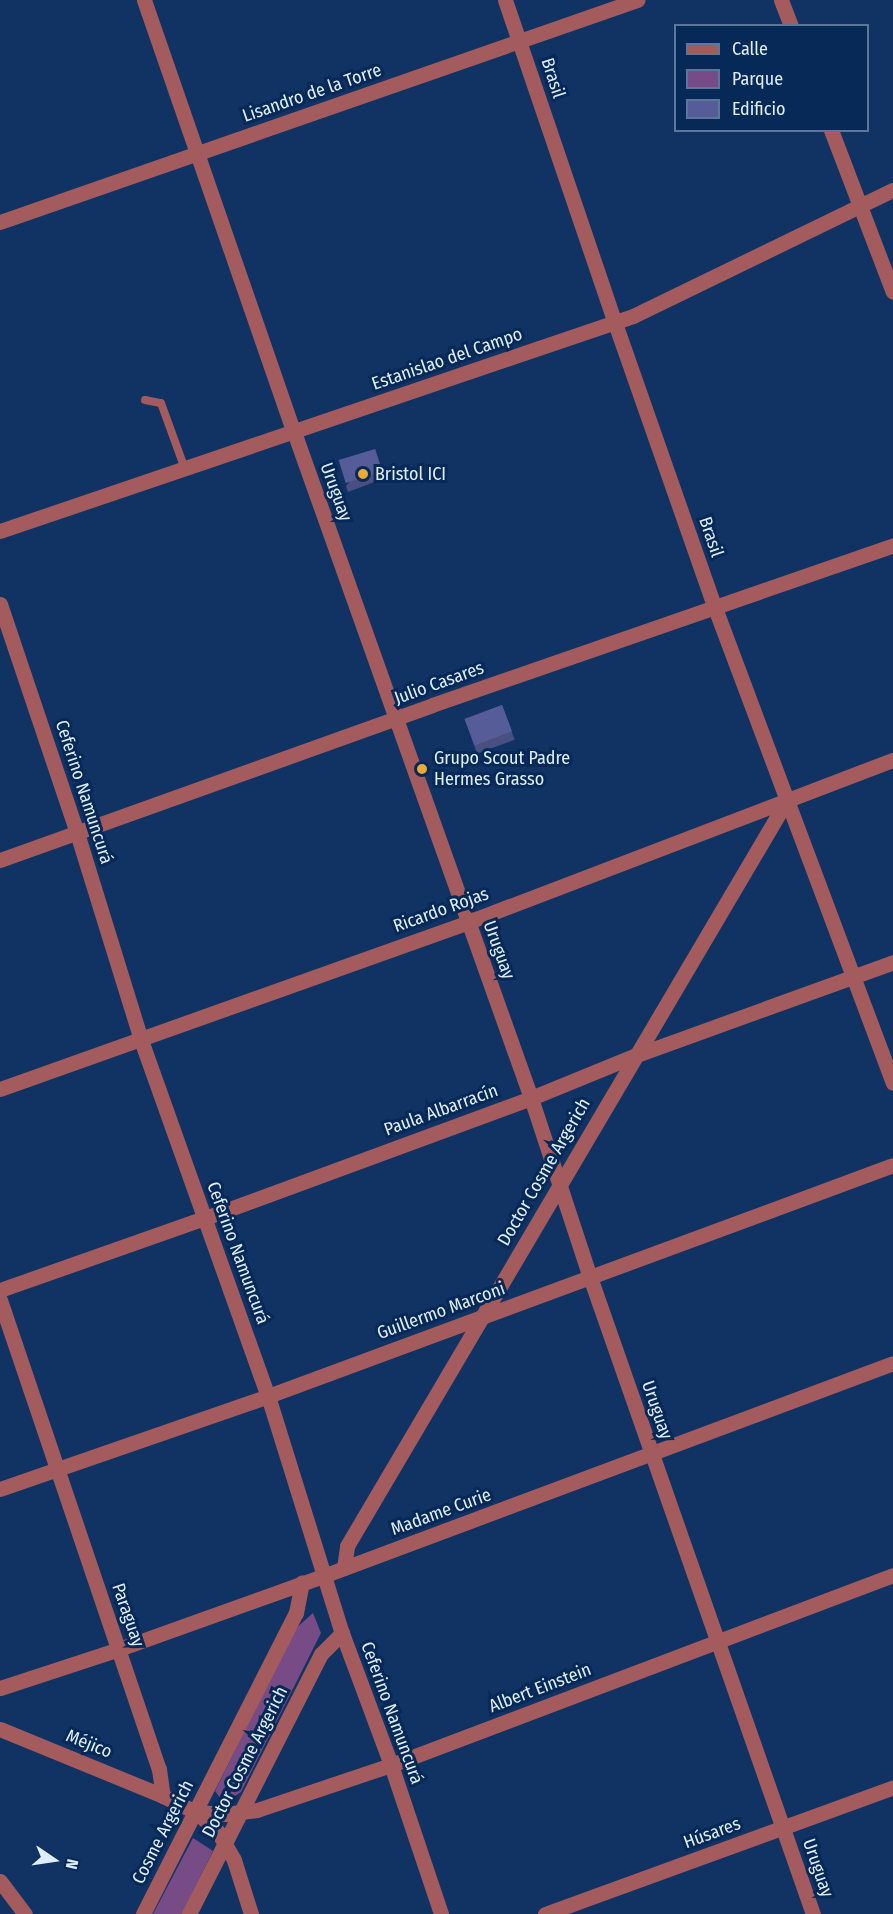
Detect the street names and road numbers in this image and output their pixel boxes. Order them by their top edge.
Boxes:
street label: Brasil [536,55,570,101]
street label: Lisandro de la Torre [240,59,384,127]
street label: Estanislao del Campo [369,323,525,395]
street label: Uruguay [315,460,357,524]
street label: Brasil [694,514,728,560]
street label: Julio Casares [391,657,487,709]
street label: Ceferino Namuncurá [51,717,117,867]
street label: Ricardo Rojas [390,883,492,937]
street label: Uruguay [478,918,520,982]
street label: Paula Albarracín [381,1079,501,1141]
street label: Doctor Cosme Argerich [493,1094,595,1250]
street label: Ceferino Namuncurá [202,1179,274,1327]
street label: Guillermo Marconi [374,1278,508,1344]
street label: Uruguay [637,1378,677,1442]
street label: Madame Curie [388,1484,494,1540]
street label: Paraguay [107,1580,149,1650]
street label: Ceferino Namuncurá [356,1639,428,1787]
street label: Albert Einstein [486,1659,594,1717]
street label: Doctor Cosme Argerich [198,1683,292,1841]
street label: Méjico [63,1725,115,1763]
street label: Cosme Argerich [128,1777,198,1887]
street label: Húsares [681,1813,743,1853]
street label: Uruguay [798,1836,838,1900]

